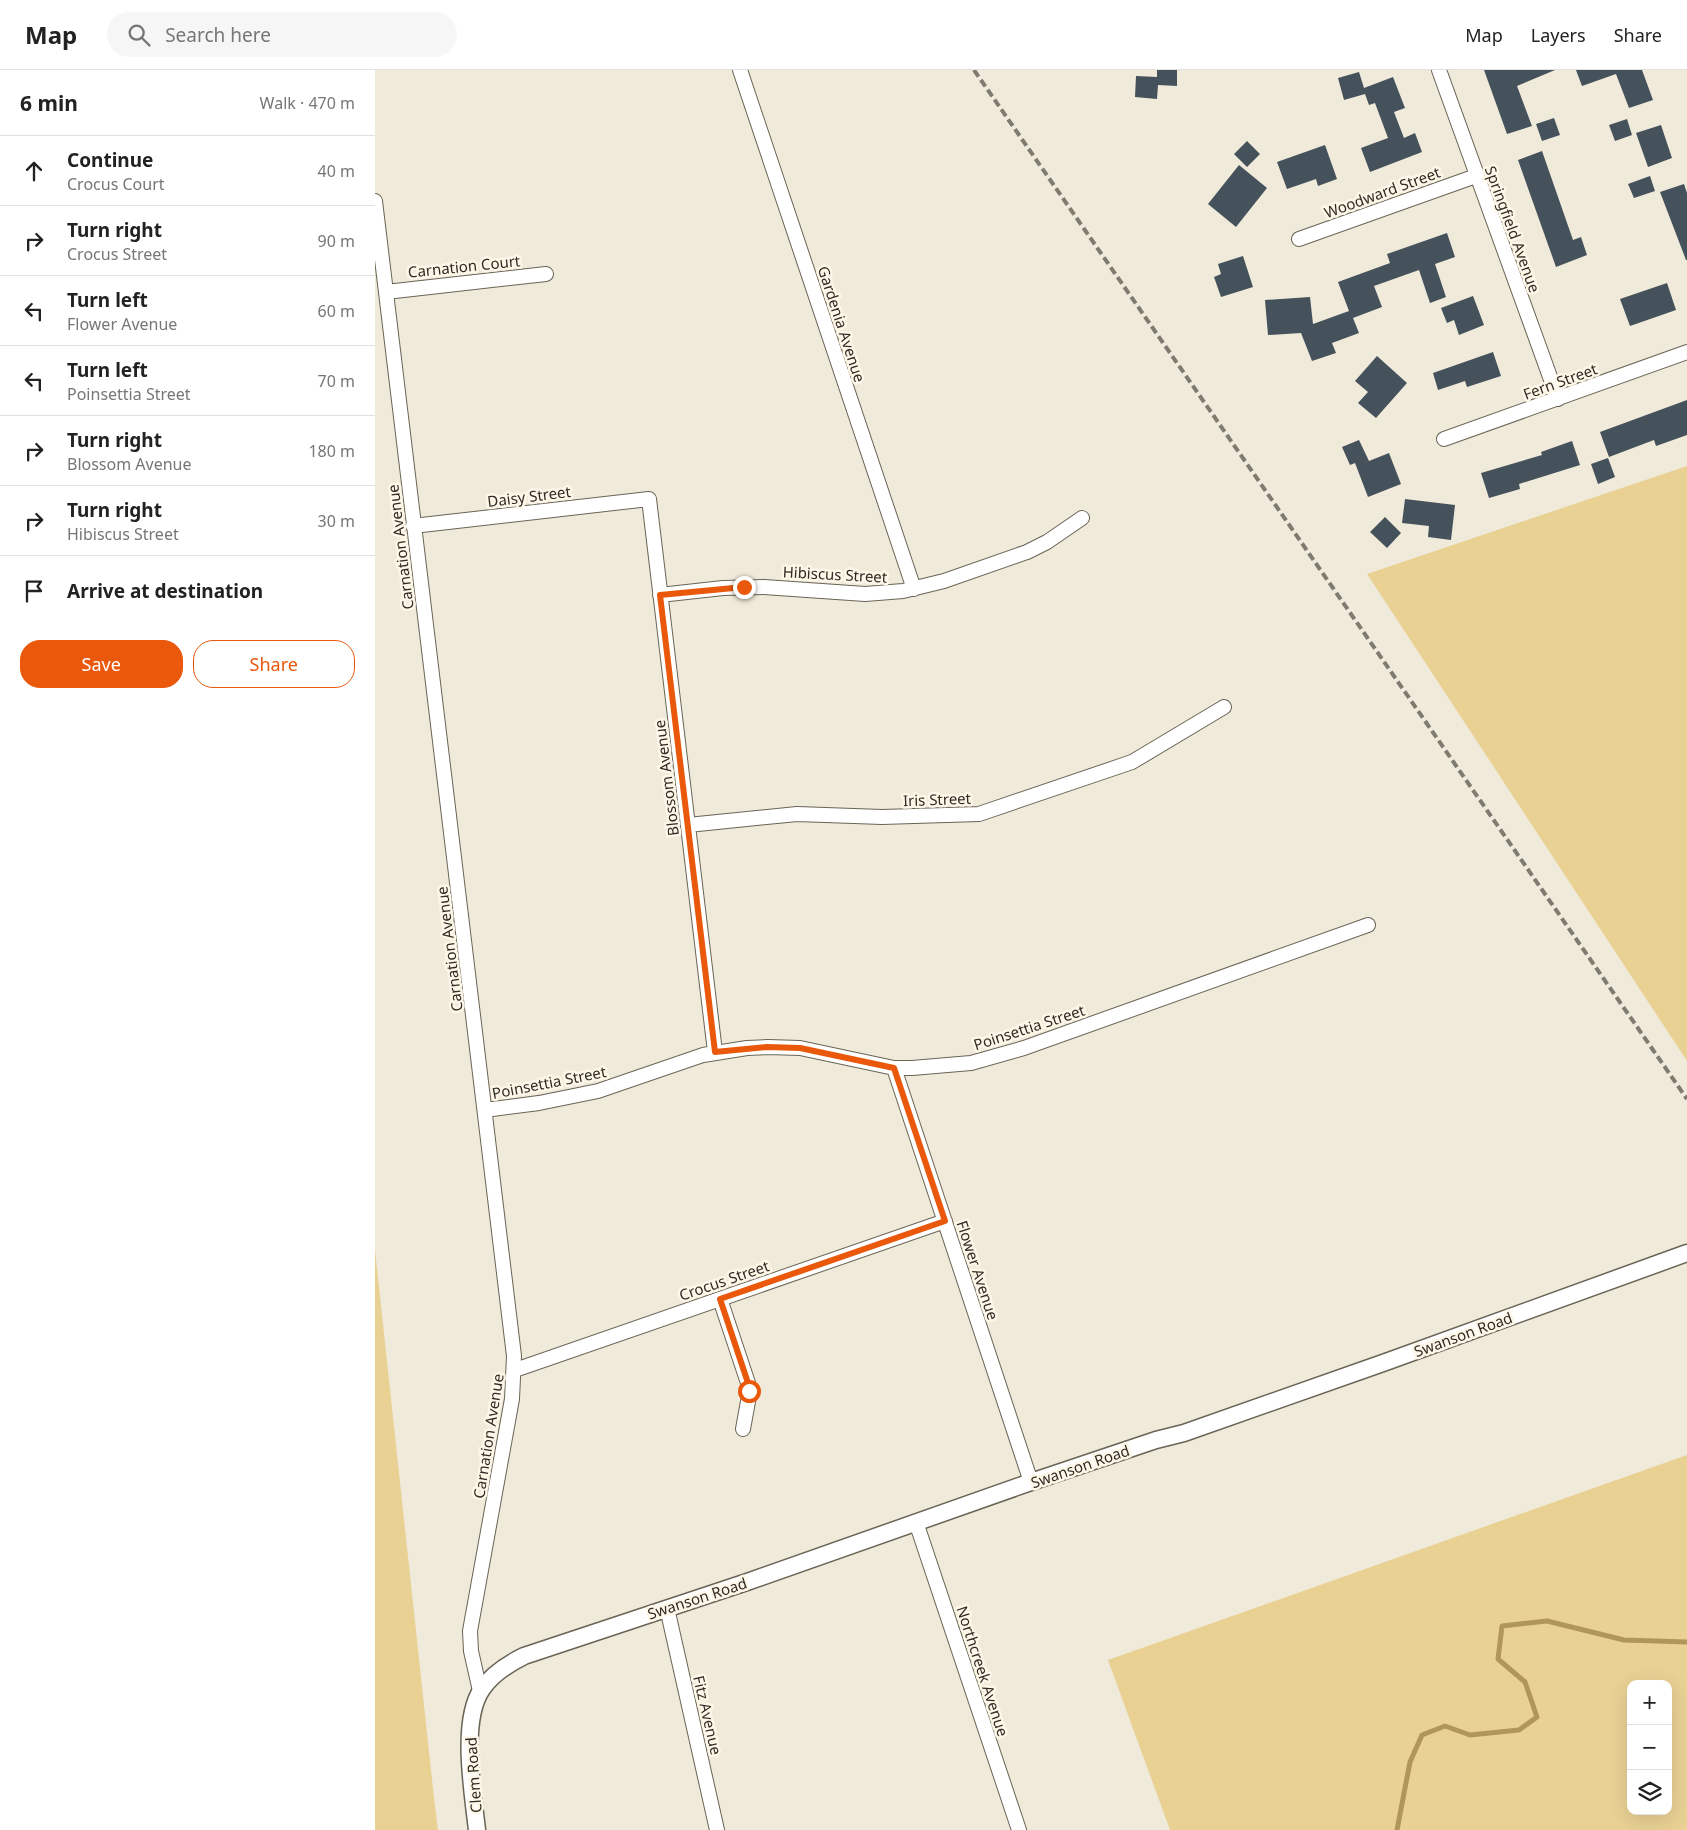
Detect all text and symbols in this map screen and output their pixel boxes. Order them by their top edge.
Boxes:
search box [107,12,457,57]
text: Map [25,18,77,51]
icon: search [125,21,153,49]
text: Search here [165,22,271,48]
text: Map [1465,23,1503,47]
text: Layers [1531,23,1586,47]
text: Share [1614,23,1662,47]
text: 6 min [20,89,78,117]
text: Walk · 470 m [260,92,355,114]
text: Continue [67,147,153,173]
icon: ahead [20,157,48,185]
text: 40 m [318,160,355,182]
street label: Woodward Street [1321,162,1443,222]
street label: Springfield Avenue [1481,163,1545,295]
text: Crocus Court [67,173,165,195]
text: Turn right [67,217,162,243]
icon: right [20,227,48,255]
text: 90 m [318,230,355,252]
text: Crocus Street [67,243,167,265]
street label: Carnation Court [407,250,522,282]
street label: Gardenia Avenue [814,263,870,385]
text: Turn left [67,287,148,313]
icon: left [20,297,48,325]
text: 60 m [318,300,355,322]
text: Flower Avenue [67,313,177,335]
text: Turn left [67,357,148,383]
street label: Fern Street [1520,358,1600,404]
icon: left [20,367,48,395]
text: 70 m [318,370,355,392]
text: Poinsettia Street [67,383,191,405]
text: Turn right [67,427,162,453]
icon: right [20,437,48,465]
text: 180 m [308,440,355,462]
text: Blossom Avenue [67,453,192,475]
street label: Daisy Street [486,481,572,511]
street label: Carnation Avenue [382,483,418,611]
text: Turn right [67,497,162,523]
icon: right [20,507,48,535]
text: 30 m [318,510,355,532]
text: Hibiscus Street [67,523,179,545]
street label: Hibiscus Street [782,561,888,587]
route end [733,576,756,599]
icon: arrive [20,577,48,605]
text: Arrive at destination [67,578,263,604]
button: Save [20,640,183,688]
button: Share [193,640,355,688]
street label: Blossom Avenue [649,719,683,837]
street label: Iris Street [903,788,972,810]
street label: Carnation Avenue [431,885,467,1013]
street label: Poinsettia Street [971,999,1088,1054]
street label: Poinsettia Street [490,1061,608,1103]
street label: Flower Avenue [953,1218,1003,1322]
street label: Crocus Street [676,1255,772,1305]
street label: Swanson Road [1411,1307,1515,1361]
street label: Carnation Avenue [468,1372,508,1500]
route start [738,1380,761,1403]
street label: Swanson Road [1028,1440,1132,1492]
street label: Swanson Road [645,1573,749,1623]
street label: Northcreek Avenue [952,1603,1014,1739]
street label: Fitz Avenue [689,1673,727,1757]
map controls [1627,1680,1672,1815]
button: + [1627,1680,1672,1725]
button: − [1627,1725,1672,1770]
street label: Clem Road [460,1737,486,1813]
button: layers [1627,1770,1672,1815]

